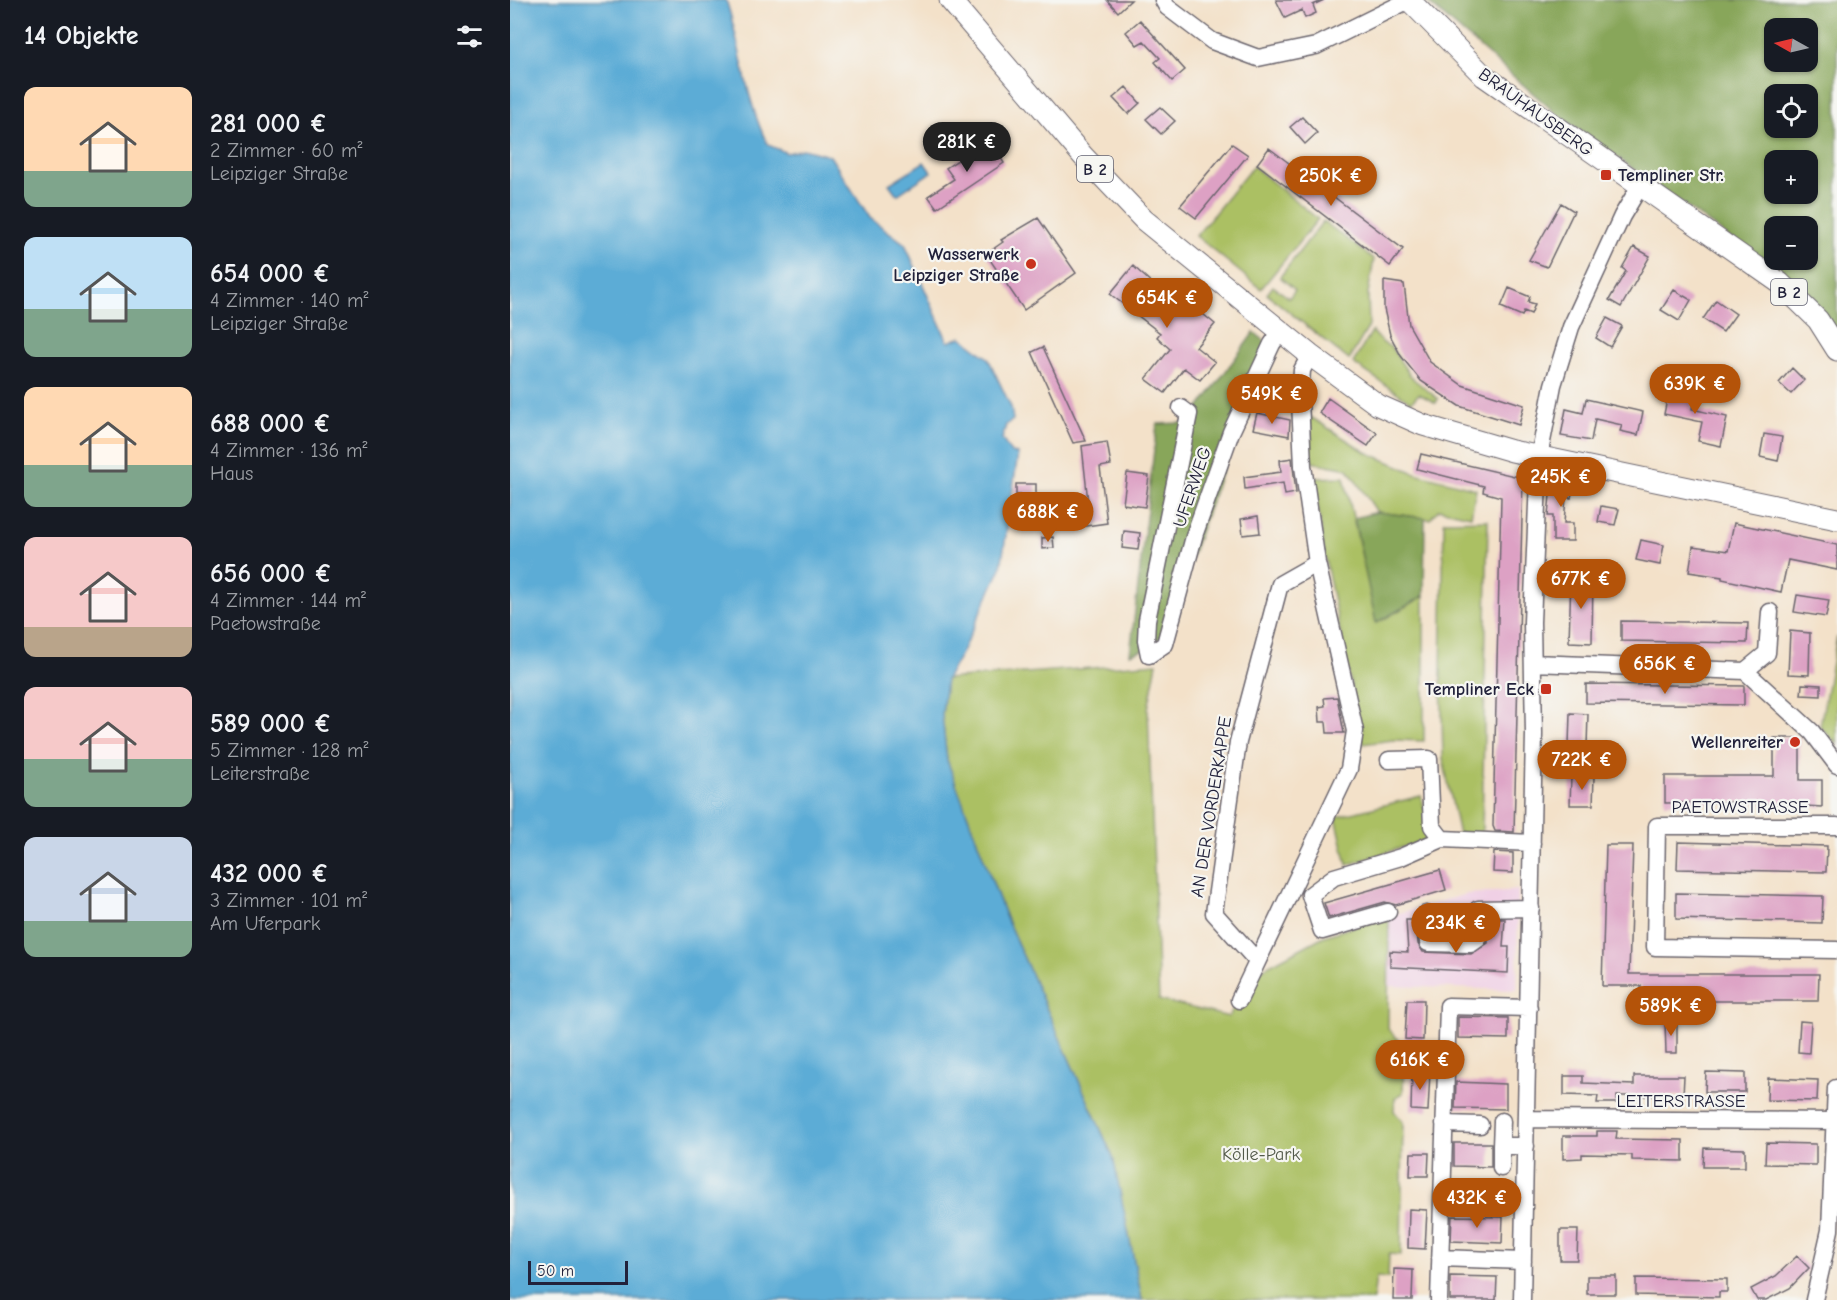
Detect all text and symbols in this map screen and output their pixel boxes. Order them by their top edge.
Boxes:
north arrow [1764,18,1818,72]
map controls [1764,18,1818,270]
icon: filters [453,20,486,53]
text: 14 Objekte [24,21,139,51]
street label: BRAUHAUSBERG [1474,64,1597,161]
button: locate [1764,84,1818,138]
text: 281 000 € [210,109,328,139]
icon: home [72,111,144,183]
pin: 281K € [918,122,1016,173]
text: 281K € [937,130,997,153]
text: 2 Zimmer · 60 m² [210,139,362,162]
button: + [1764,150,1818,204]
road number: B 2 [1077,156,1113,182]
pin: 250K € [1282,156,1380,207]
text: Leipziger Straße [210,162,348,185]
text: 250K € [1299,164,1363,187]
place label: Templiner Str. [1618,165,1724,186]
marker: Templiner Str. [1599,168,1613,182]
button: − [1764,216,1818,270]
place label: Wasserwerk Leipziger Straße [893,244,1019,286]
marker: Wasserwerk Leipziger Straße [1024,257,1038,271]
text: 654 000 € [210,259,331,289]
icon: home [72,261,144,333]
pin: 654K € [1118,278,1216,329]
road number: B 2 [1771,279,1807,305]
text: 654K € [1136,286,1198,309]
text: 4 Zimmer · 140 m² [210,289,368,312]
text: Leipziger Straße [210,312,348,335]
pin: 639K € [1646,364,1744,415]
text: 639K € [1664,372,1726,395]
pin: 549K € [1223,374,1321,425]
text: 549K € [1241,382,1303,405]
text: 688 000 € [210,409,331,439]
icon: home [72,411,144,483]
text: 4 Zimmer · 136 m² [210,439,368,462]
street label: UFERWEG [1169,444,1216,530]
pin: 245K € [1512,457,1610,508]
text: Haus [210,462,253,485]
text: 245K € [1530,465,1592,488]
pin: 688K € [999,492,1097,543]
text: 688K € [1016,500,1080,523]
text: 656 000 € [210,559,332,589]
pin: 677K € [1532,559,1630,610]
icon: home [72,561,144,633]
text: 677K € [1551,567,1611,590]
text: 4 Zimmer · 144 m² [210,589,366,612]
text: Paetowstraße [210,612,321,635]
pin: 656K € [1616,644,1714,695]
text: 656K € [1633,652,1697,675]
place label: Templiner Eck [1425,679,1534,700]
marker: Templiner Eck [1539,682,1553,696]
text: 589 000 € [210,709,332,739]
icon: home [72,711,144,783]
street label: AN DER VORDERKAPPE [1187,715,1236,899]
place label: Wellenreiter [1691,732,1784,753]
marker: Wellenreiter [1788,735,1802,749]
text: 5 Zimmer · 128 m² [210,739,369,762]
pin: 722K € [1533,740,1631,791]
text: 722K € [1551,748,1613,771]
text: Leiterstraße [210,762,310,785]
street label: PAETOWSTRASSE [1671,797,1809,818]
text: 432 000 € [210,859,329,889]
icon: home [72,861,144,933]
text: 3 Zimmer · 101 m² [210,889,367,912]
pin: 234K € [1407,903,1505,954]
text: 234K € [1425,911,1487,934]
text: Am Uferpark [210,912,320,935]
pin: 589K € [1622,986,1720,1037]
text: 589K € [1639,994,1703,1017]
pin: 616K € [1371,1040,1469,1091]
text: 616K € [1390,1048,1450,1071]
street label: LEITERSTRASSE [1616,1091,1746,1112]
park label: Kölle-Park [1222,1144,1300,1165]
pin: 432K € [1428,1178,1526,1229]
text: 432K € [1446,1186,1508,1209]
scale bar [528,1258,628,1286]
text: 50 m [537,1262,574,1280]

